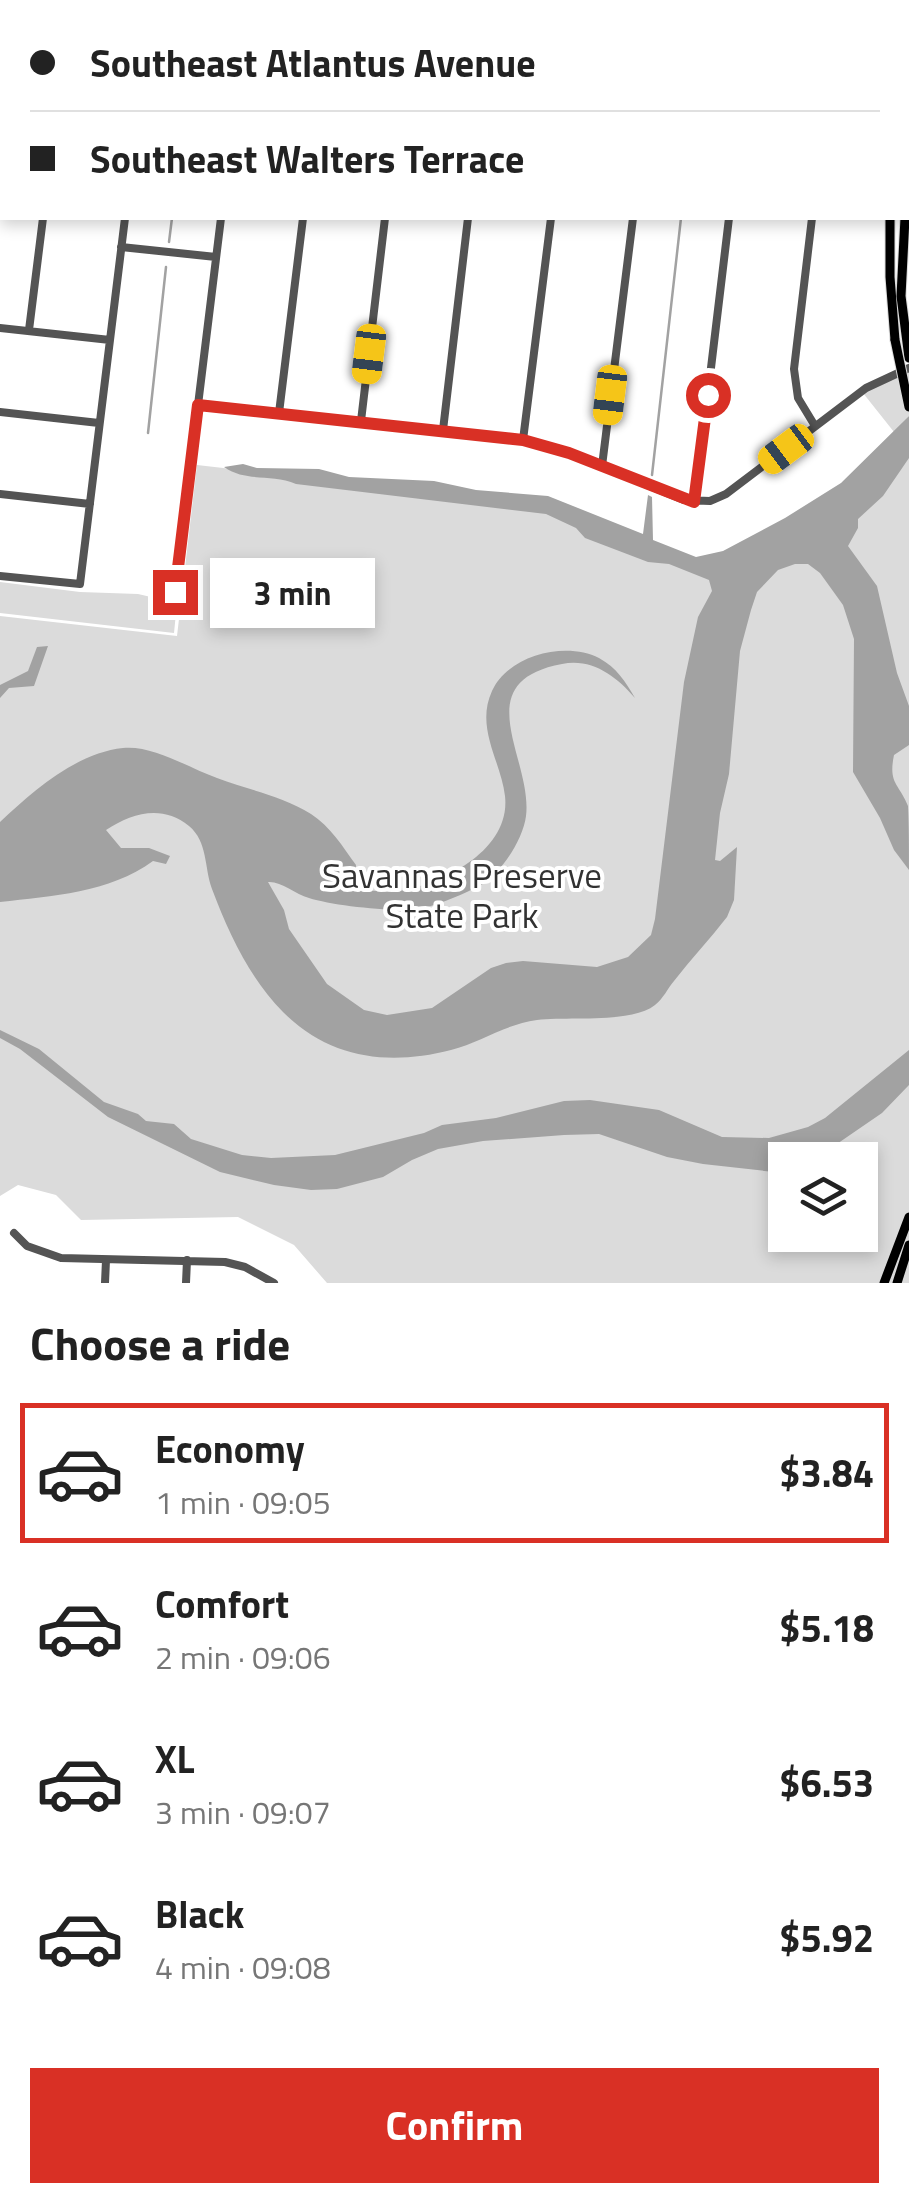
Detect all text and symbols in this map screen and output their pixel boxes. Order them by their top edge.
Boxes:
text: Southeast Atlantus Avenue [90,34,536,92]
text: Southeast Walters Terrace [90,130,524,188]
car [350,322,388,386]
car [591,363,629,427]
route start [686,373,731,418]
car [753,419,819,479]
callout: 3 min [210,557,375,627]
text: 3 min [254,569,331,617]
route end [153,570,198,615]
park label: Savannas Preserve State Park [322,848,602,942]
map controls [768,1142,878,1252]
button: layers [768,1142,878,1252]
text: Choose a ride [30,1309,290,1377]
text: Economy [155,1420,305,1478]
icon: car [35,1428,125,1518]
text: $3.84 [779,1444,874,1502]
text: 1 min · 09:05 [155,1478,331,1526]
text: Comfort [155,1575,289,1633]
icon: car [35,1583,125,1673]
text: $5.18 [779,1599,874,1657]
text: 2 min · 09:06 [155,1633,331,1681]
text: XL [155,1730,195,1788]
icon: car [35,1738,125,1828]
text: $6.53 [779,1754,874,1812]
text: 3 min · 09:07 [155,1788,331,1836]
text: Black [155,1885,244,1943]
icon: car [35,1893,125,1983]
text: $5.92 [779,1909,874,1967]
text: 4 min · 09:08 [155,1943,331,1991]
button: Confirm [30,2068,879,2183]

